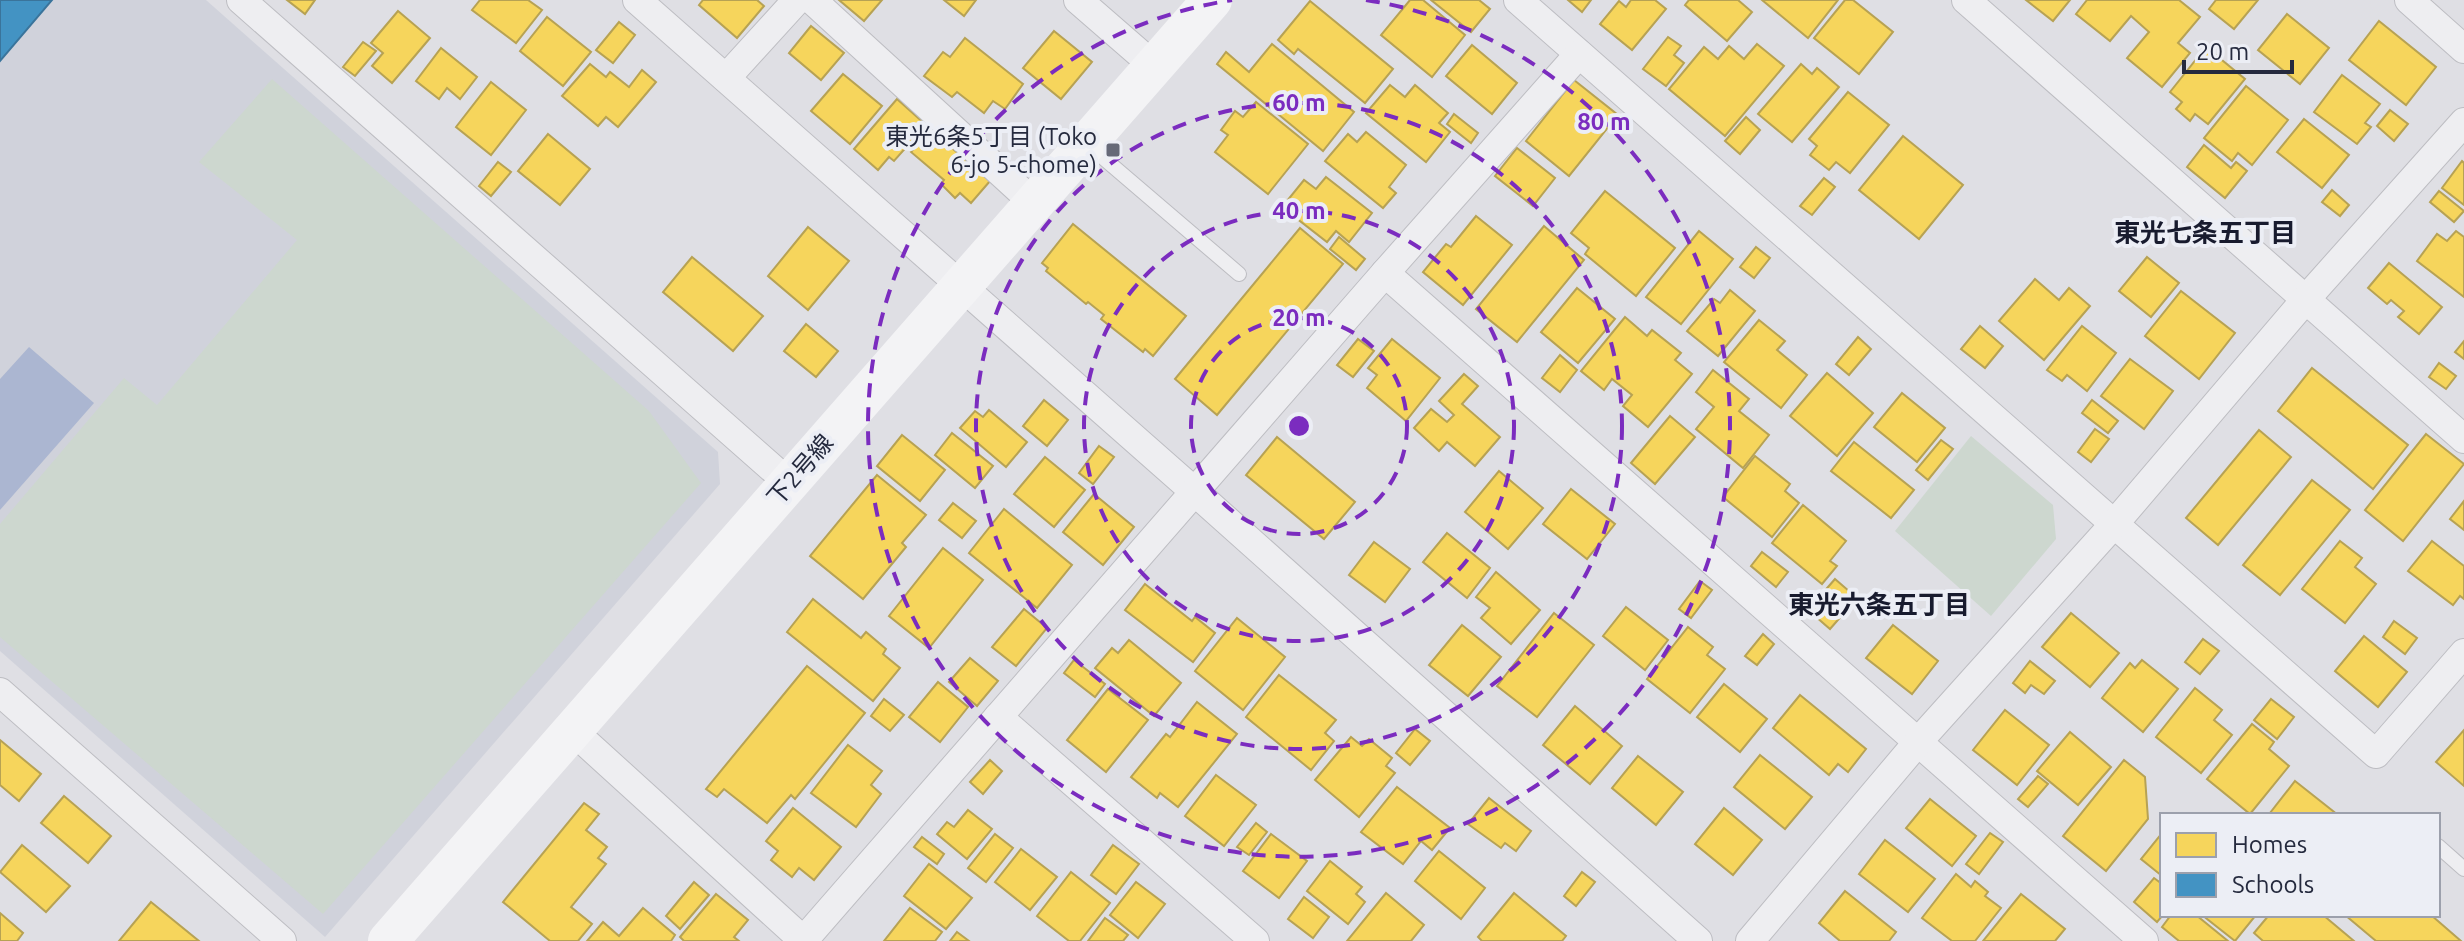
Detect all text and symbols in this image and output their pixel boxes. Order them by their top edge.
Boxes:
scale bar [2184,24,2292,74]
text: 20 m [2196,38,2249,65]
text: 60 m [1272,89,1326,116]
text: 80 m [1577,108,1631,135]
place label: 東光6条5丁目 (Toko 6-jo 5-chome) [885,123,1097,178]
marker: 東光6条5丁目 (Toko 6-jo 5-chome) [1104,141,1122,159]
text: 40 m [1272,197,1326,224]
district label: 東光七条五丁目 [2114,218,2296,247]
text: 20 m [1272,304,1326,331]
centre of rings [1285,412,1313,440]
street label: 下2号線 [762,429,838,511]
district label: 東光六条五丁目 [1788,590,1970,619]
legend [2160,813,2440,917]
text: Homes [2232,831,2307,858]
text: Schools [2232,871,2314,898]

